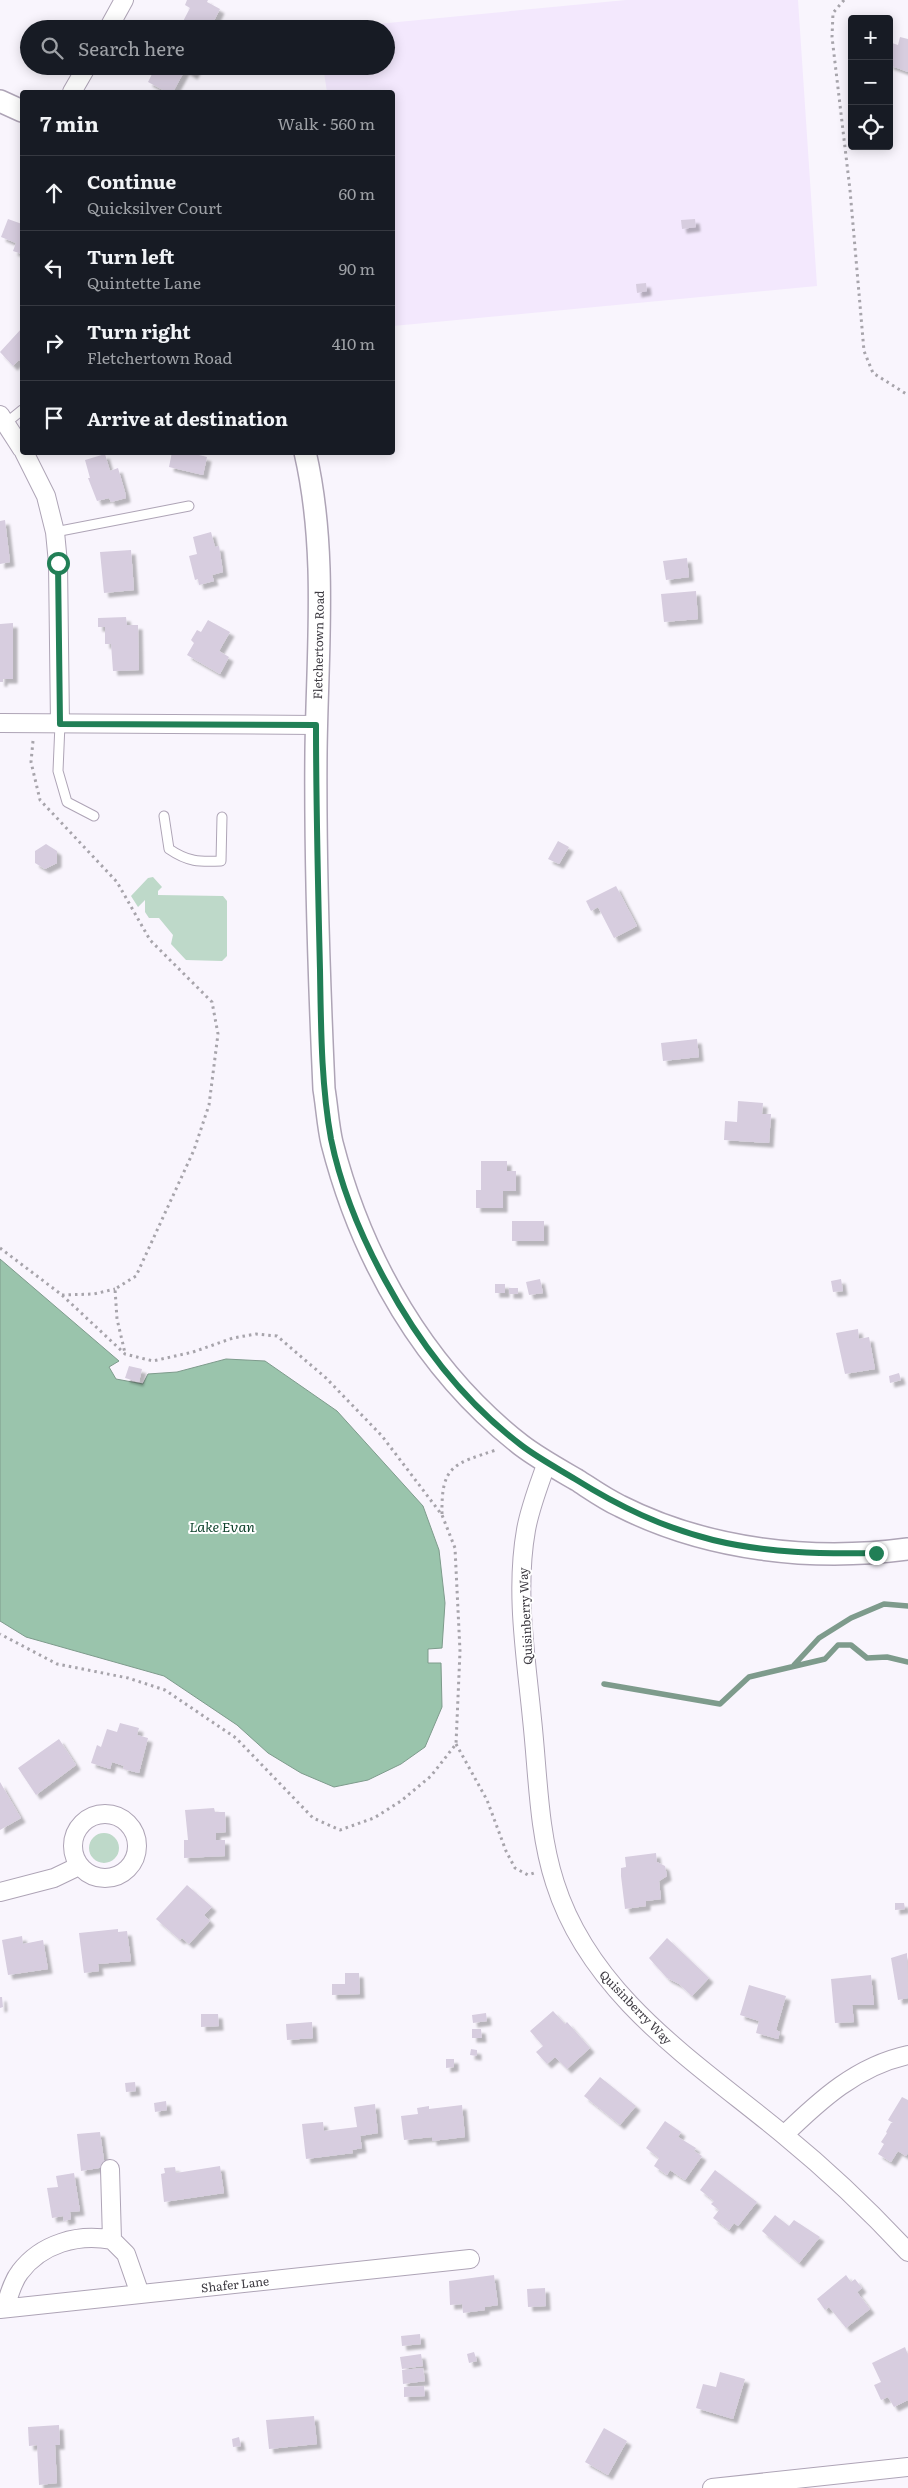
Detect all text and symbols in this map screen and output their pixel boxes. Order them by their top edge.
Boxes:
map controls [848,15,893,150]
button: + [848,15,893,60]
search box [20,20,395,75]
icon: search [38,34,66,62]
text: Search here [78,34,185,62]
button: − [848,60,893,105]
button: locate [848,105,893,150]
text: 7 min [40,107,99,138]
text: Walk · 560 m [278,111,375,135]
text: Continue [87,167,176,195]
icon: ahead [40,179,68,207]
text: 60 m [338,181,375,205]
text: Quicksilver Court [87,195,222,219]
text: Turn left [87,242,174,270]
icon: left [40,254,68,282]
text: 90 m [339,256,375,280]
text: Quintette Lane [87,270,201,294]
text: Turn right [87,317,191,345]
icon: right [40,329,68,357]
text: 410 m [332,331,375,355]
text: Fletchertown Road [87,345,232,369]
icon: arrive [40,404,68,432]
text: Arrive at destination [87,404,288,432]
route start [47,552,70,575]
street label: Fletchertown Road [308,590,328,700]
water label: Lake Evan [189,1516,256,1536]
route end [865,1542,888,1565]
street label: Quisinberry Way [513,1567,537,1665]
street label: Quisinberry Way [596,1966,676,2048]
street label: Shafer Lane [200,2271,270,2297]

